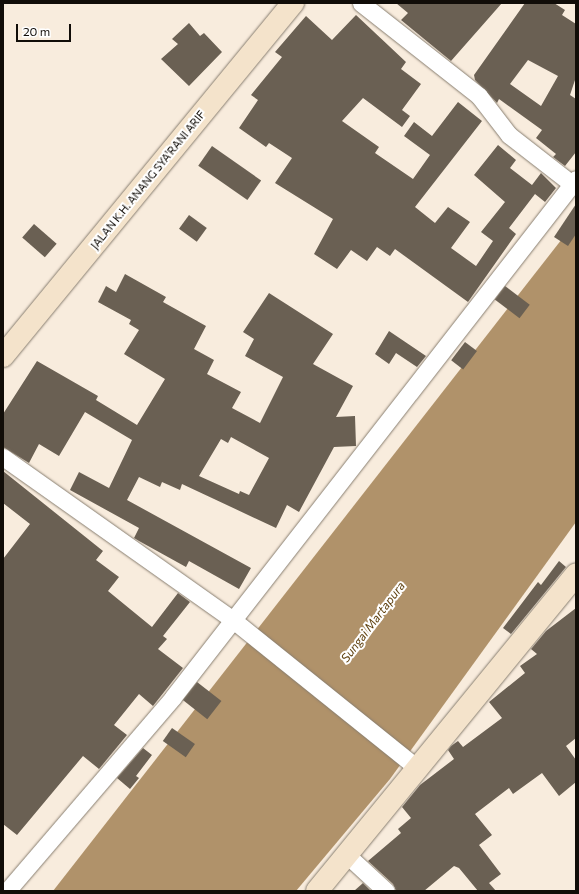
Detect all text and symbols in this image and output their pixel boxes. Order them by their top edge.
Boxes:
scale bar [18,16,73,42]
text: 20 m [23,24,50,38]
street label: JALAN K.H. ANANG SYA'RANI ARIF [88,108,208,252]
water label: Sungai Martapura [338,579,408,665]

